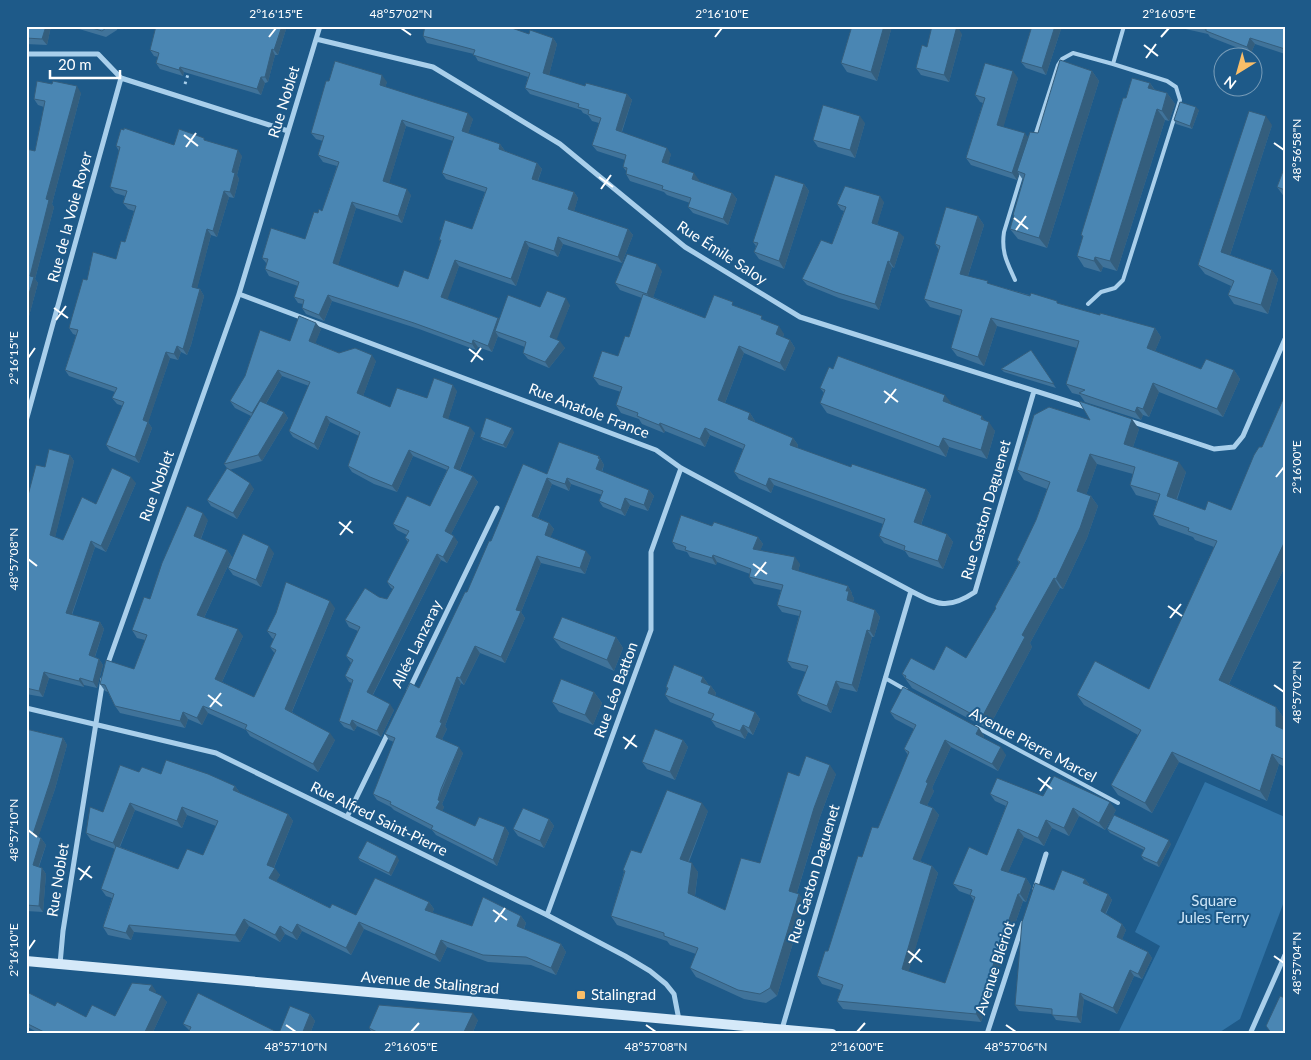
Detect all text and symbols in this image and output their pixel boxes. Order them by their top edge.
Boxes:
text: 2°16'15"E [249,6,303,21]
text: 48°57'02"N [370,6,432,21]
text: 2°16'10"E [695,6,749,21]
text: 2°16'05"E [1142,6,1196,21]
scale bar [50,48,120,80]
north arrow [1214,48,1264,98]
text: 20 m [58,55,92,73]
street label: Rue Noblet [264,63,303,140]
text: N [1220,73,1239,93]
text: 48°56'58"N [1289,119,1304,181]
street label: Rue de la Voie Royer [43,149,95,284]
street label: Rue Émile Saloy [674,216,771,288]
text: 2°16'15"E [6,331,21,385]
street label: Rue Anatole France [527,379,652,441]
street label: Rue Gaston Daguenet [956,437,1014,582]
text: 2°16'00"E [1289,440,1304,494]
street label: Rue Noblet [135,447,177,524]
text: 48°57'08"N [6,528,21,590]
street label: Allée Lanzeray [387,597,445,690]
street label: Rue Léo Batton [589,639,641,740]
text: 48°57'02"N [1289,661,1304,723]
street label: Avenue Pierre Marcel [967,703,1100,785]
street label: Rue Alfred Saint-Pierre [308,777,451,859]
text: 48°57'10"N [6,799,21,861]
street label: Rue Gaston Daguenet [783,801,843,945]
street label: Rue Noblet [42,841,72,918]
park label: Square Jules Ferry [1179,891,1250,926]
street label: Avenue Blériot [970,918,1018,1017]
text: 2°16'10"E [6,923,21,977]
text: 48°57'04"N [1289,932,1304,994]
street label: Avenue de Stalingrad [360,967,500,997]
place label: Stalingrad [591,985,656,1003]
marker: Stalingrad [575,989,587,1001]
text: 48°57'10"N [265,1039,327,1054]
text: 2°16'05"E [384,1039,438,1054]
text: 48°57'08"N [625,1039,687,1054]
text: 2°16'00"E [830,1039,884,1054]
text: 48°57'06"N [985,1039,1047,1054]

